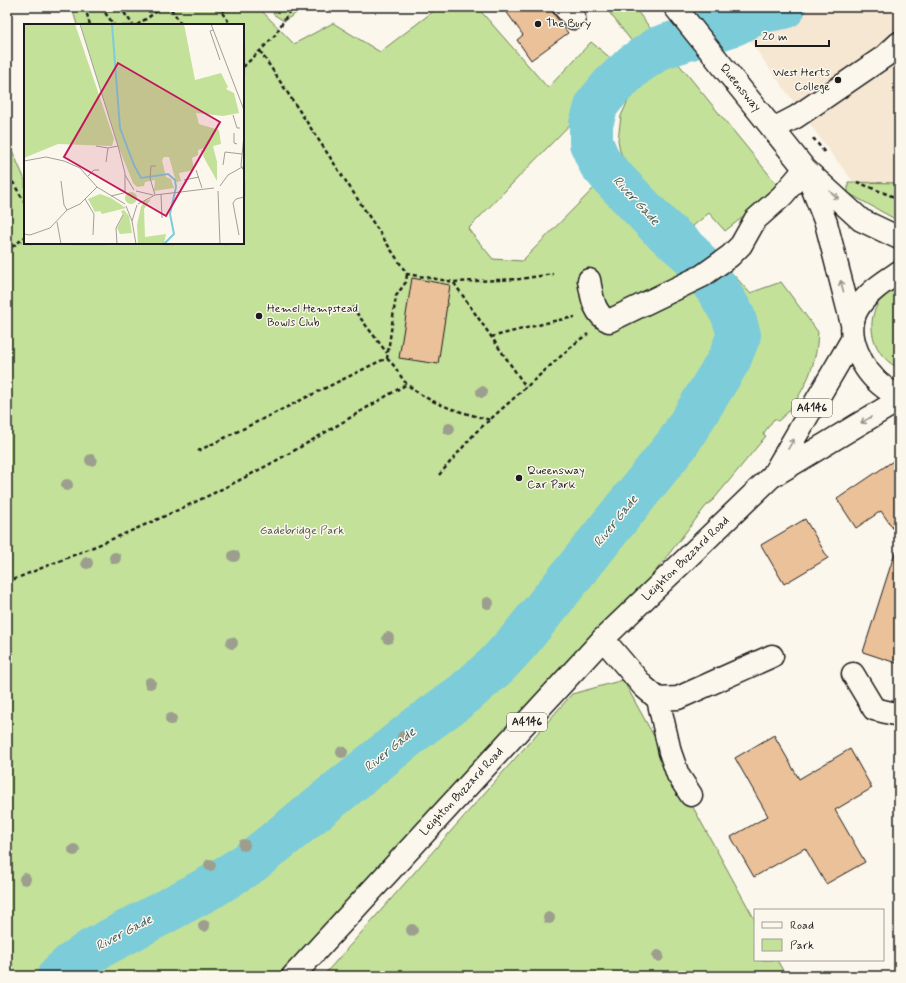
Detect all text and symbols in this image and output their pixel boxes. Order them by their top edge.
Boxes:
place label: The Bury [546,16,591,32]
marker: The Bury [533,19,543,29]
scale bar [756,22,829,48]
inset map [24,24,244,244]
text: 20 m [762,29,788,45]
street label: Queensway [716,61,765,116]
place label: West Herts College [773,65,831,95]
marker: West Herts College [833,75,843,85]
water label: River Gade [609,173,664,230]
one-way arrow [829,191,839,200]
one-way arrow [838,280,845,293]
place label: Hemel Hempstead Bowls Club [267,301,358,331]
marker: Hemel Hempstead Bowls Club [254,311,264,321]
road number: A4146 [792,399,832,417]
one-way arrow [861,416,872,424]
one-way arrow [787,438,795,450]
place label: Queensway Car Park [527,463,585,493]
marker: Queensway Car Park [514,473,524,483]
water label: River Gade [590,491,642,550]
street label: Leighton Buzzard Road [639,513,733,605]
park label: Gadebridge Park [260,523,344,539]
road number: A4146 [507,713,547,731]
water label: River Gade [361,724,420,776]
street label: Leighton Buzzard Road [417,744,507,840]
legend [754,909,884,961]
water label: River Gade [93,911,156,955]
text: Road [790,918,814,934]
text: Park [790,938,814,954]

